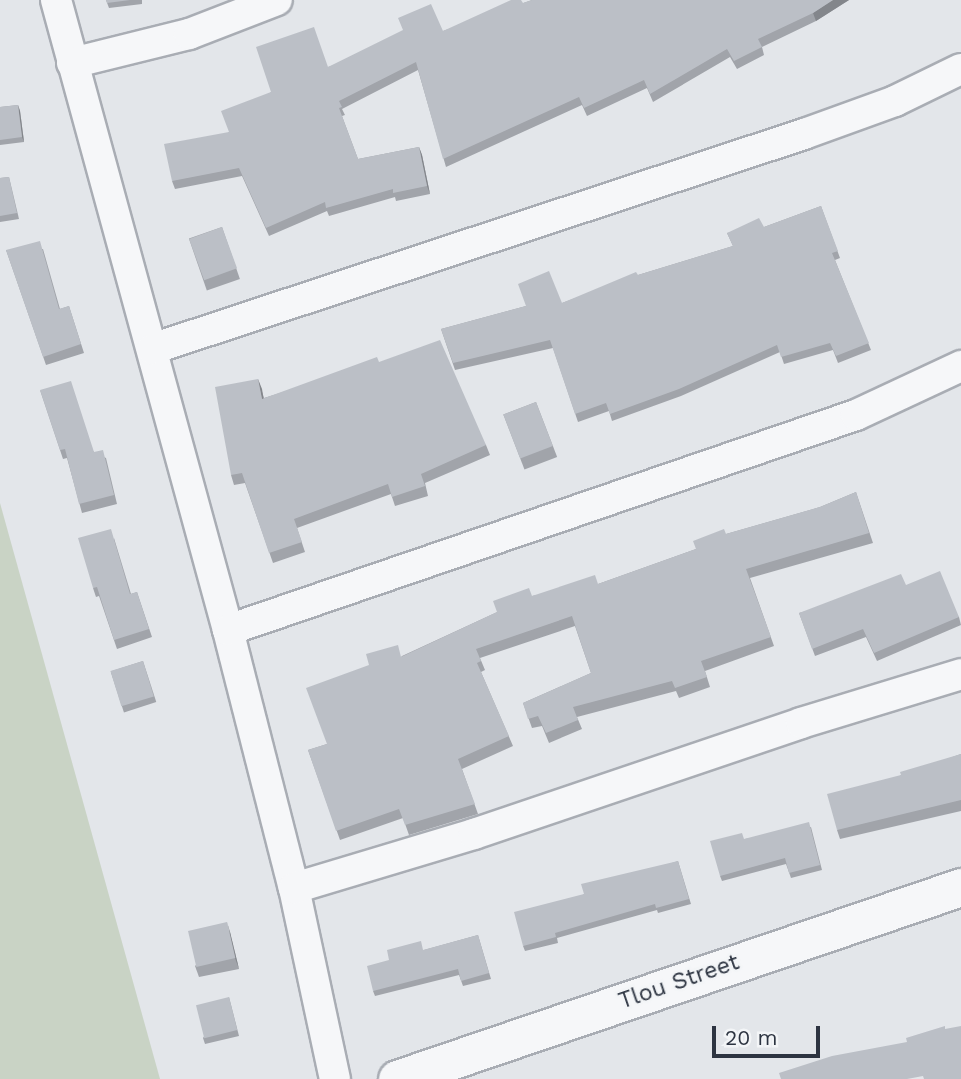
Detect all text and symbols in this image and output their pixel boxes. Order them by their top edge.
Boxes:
street label: Tlou Street [615,949,743,1015]
scale bar [716,1012,824,1056]
text: 20 m [725,1025,777,1050]

